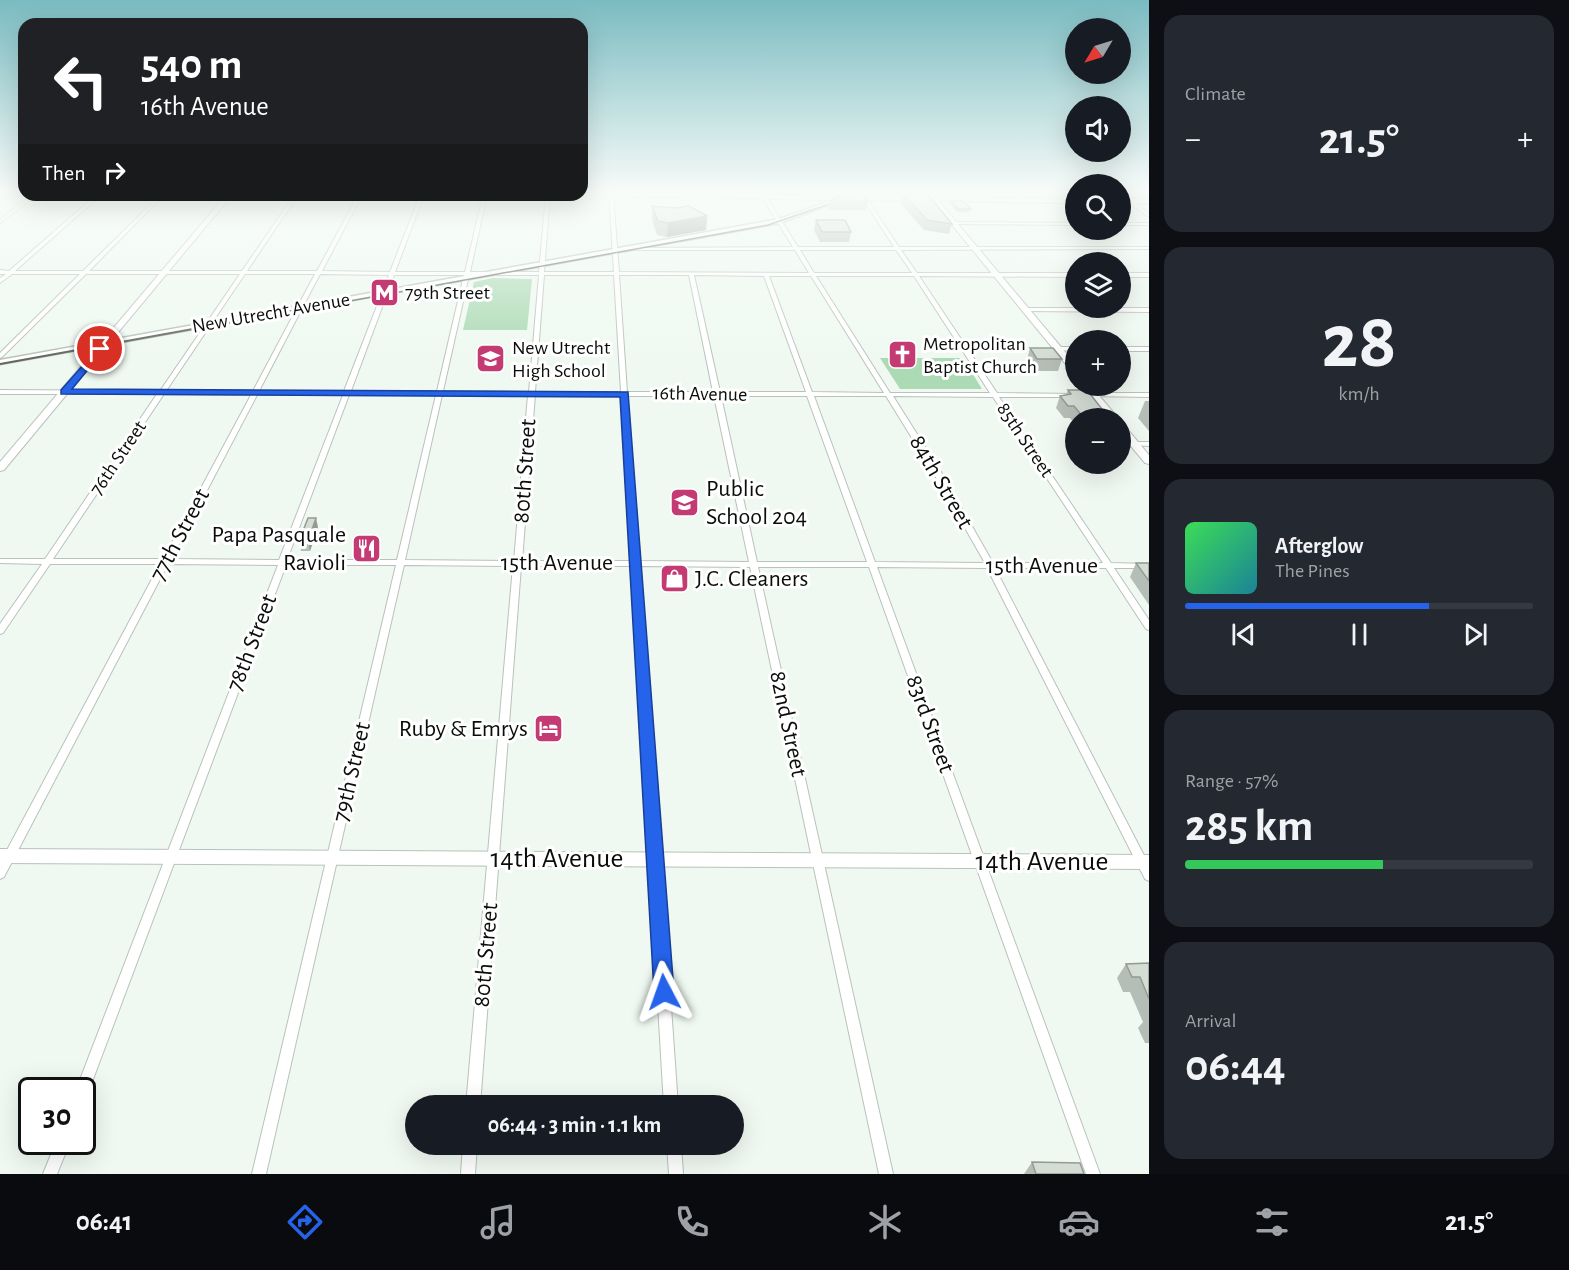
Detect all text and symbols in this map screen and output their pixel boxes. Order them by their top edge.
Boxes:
north arrow [1065,18,1131,84]
map controls [1065,18,1131,474]
icon: left [42,42,120,120]
text: 540 m [141,44,242,86]
text: Climate [1185,84,1246,104]
text: 16th Avenue [141,93,269,120]
button: sound [1065,96,1131,162]
text: 21.5° [1319,117,1399,162]
text: − [1185,123,1201,156]
text: + [1517,123,1533,156]
icon: right [98,156,131,189]
text: Then [42,162,86,184]
button: search [1065,174,1131,240]
button: layers [1065,252,1131,318]
metro station icon: 79th Street [368,277,400,309]
place label: 79th Street [405,283,491,303]
street label: New Utrecht Avenue [191,289,351,337]
text: 28 [1321,304,1397,382]
pin [74,323,125,374]
button: + [1065,330,1131,396]
icon: arrive [83,332,116,365]
place label: Metropolitan Baptist Church [923,334,1037,377]
place label: New Utrecht High School [512,338,611,381]
church icon: Metropolitan Baptist Church [886,339,918,371]
school or university icon: New Utrecht High School [475,343,507,375]
street label: 16th Avenue [652,383,748,405]
text: km/h [1338,384,1380,404]
street label: 85th Street [993,399,1057,481]
button: − [1065,408,1131,474]
street label: 76th Street [86,417,150,499]
street label: 80th Street [509,418,541,524]
street label: 84th Street [905,431,977,533]
place label: Public School 204 [706,477,807,529]
street label: 77th Street [146,485,214,585]
school or university icon: Public School 204 [669,487,701,519]
place label: Papa Pasquale Ravioli [211,523,346,575]
restaurant icon: Papa Pasquale Ravioli [351,533,383,565]
text: Afterglow [1275,535,1363,557]
street label: 15th Avenue [501,551,613,575]
street label: 15th Avenue [986,554,1098,578]
text: The Pines [1275,561,1350,581]
shop icon: J.C. Cleaners [658,563,690,595]
place label: J.C. Cleaners [695,567,809,591]
street label: 78th Street [223,591,282,695]
icon: previous [1227,618,1260,651]
icon: pause [1343,618,1376,651]
icon: next [1459,618,1492,651]
street label: 82nd Street [765,669,811,779]
street label: 83rd Street [901,672,959,776]
hotel icon: Ruby & Emrys [533,713,565,745]
place label: Ruby & Emrys [399,717,528,741]
street label: 79th Street [329,719,375,824]
text: Range · 57% [1185,771,1278,791]
text: 285 km [1185,804,1313,849]
street label: 14th Avenue [491,845,623,873]
street label: 14th Avenue [976,848,1108,876]
street label: 80th Street [469,901,503,1008]
position arrow [632,960,696,1024]
text: Arrival [1185,1011,1236,1031]
text: 06:44 [1185,1044,1286,1089]
speed limit sign: 30 [18,1077,96,1155]
text: 06:44 · 3 min · 1.1 km [488,1114,661,1136]
icon: directions [284,1201,326,1243]
icon: music [477,1201,519,1243]
icon: phone [671,1201,713,1243]
icon: climate [864,1201,906,1243]
icon: car [1058,1201,1100,1243]
icon: filters [1251,1201,1293,1243]
text: 06:41 [76,1208,132,1235]
text: 21.5° [1445,1208,1493,1235]

